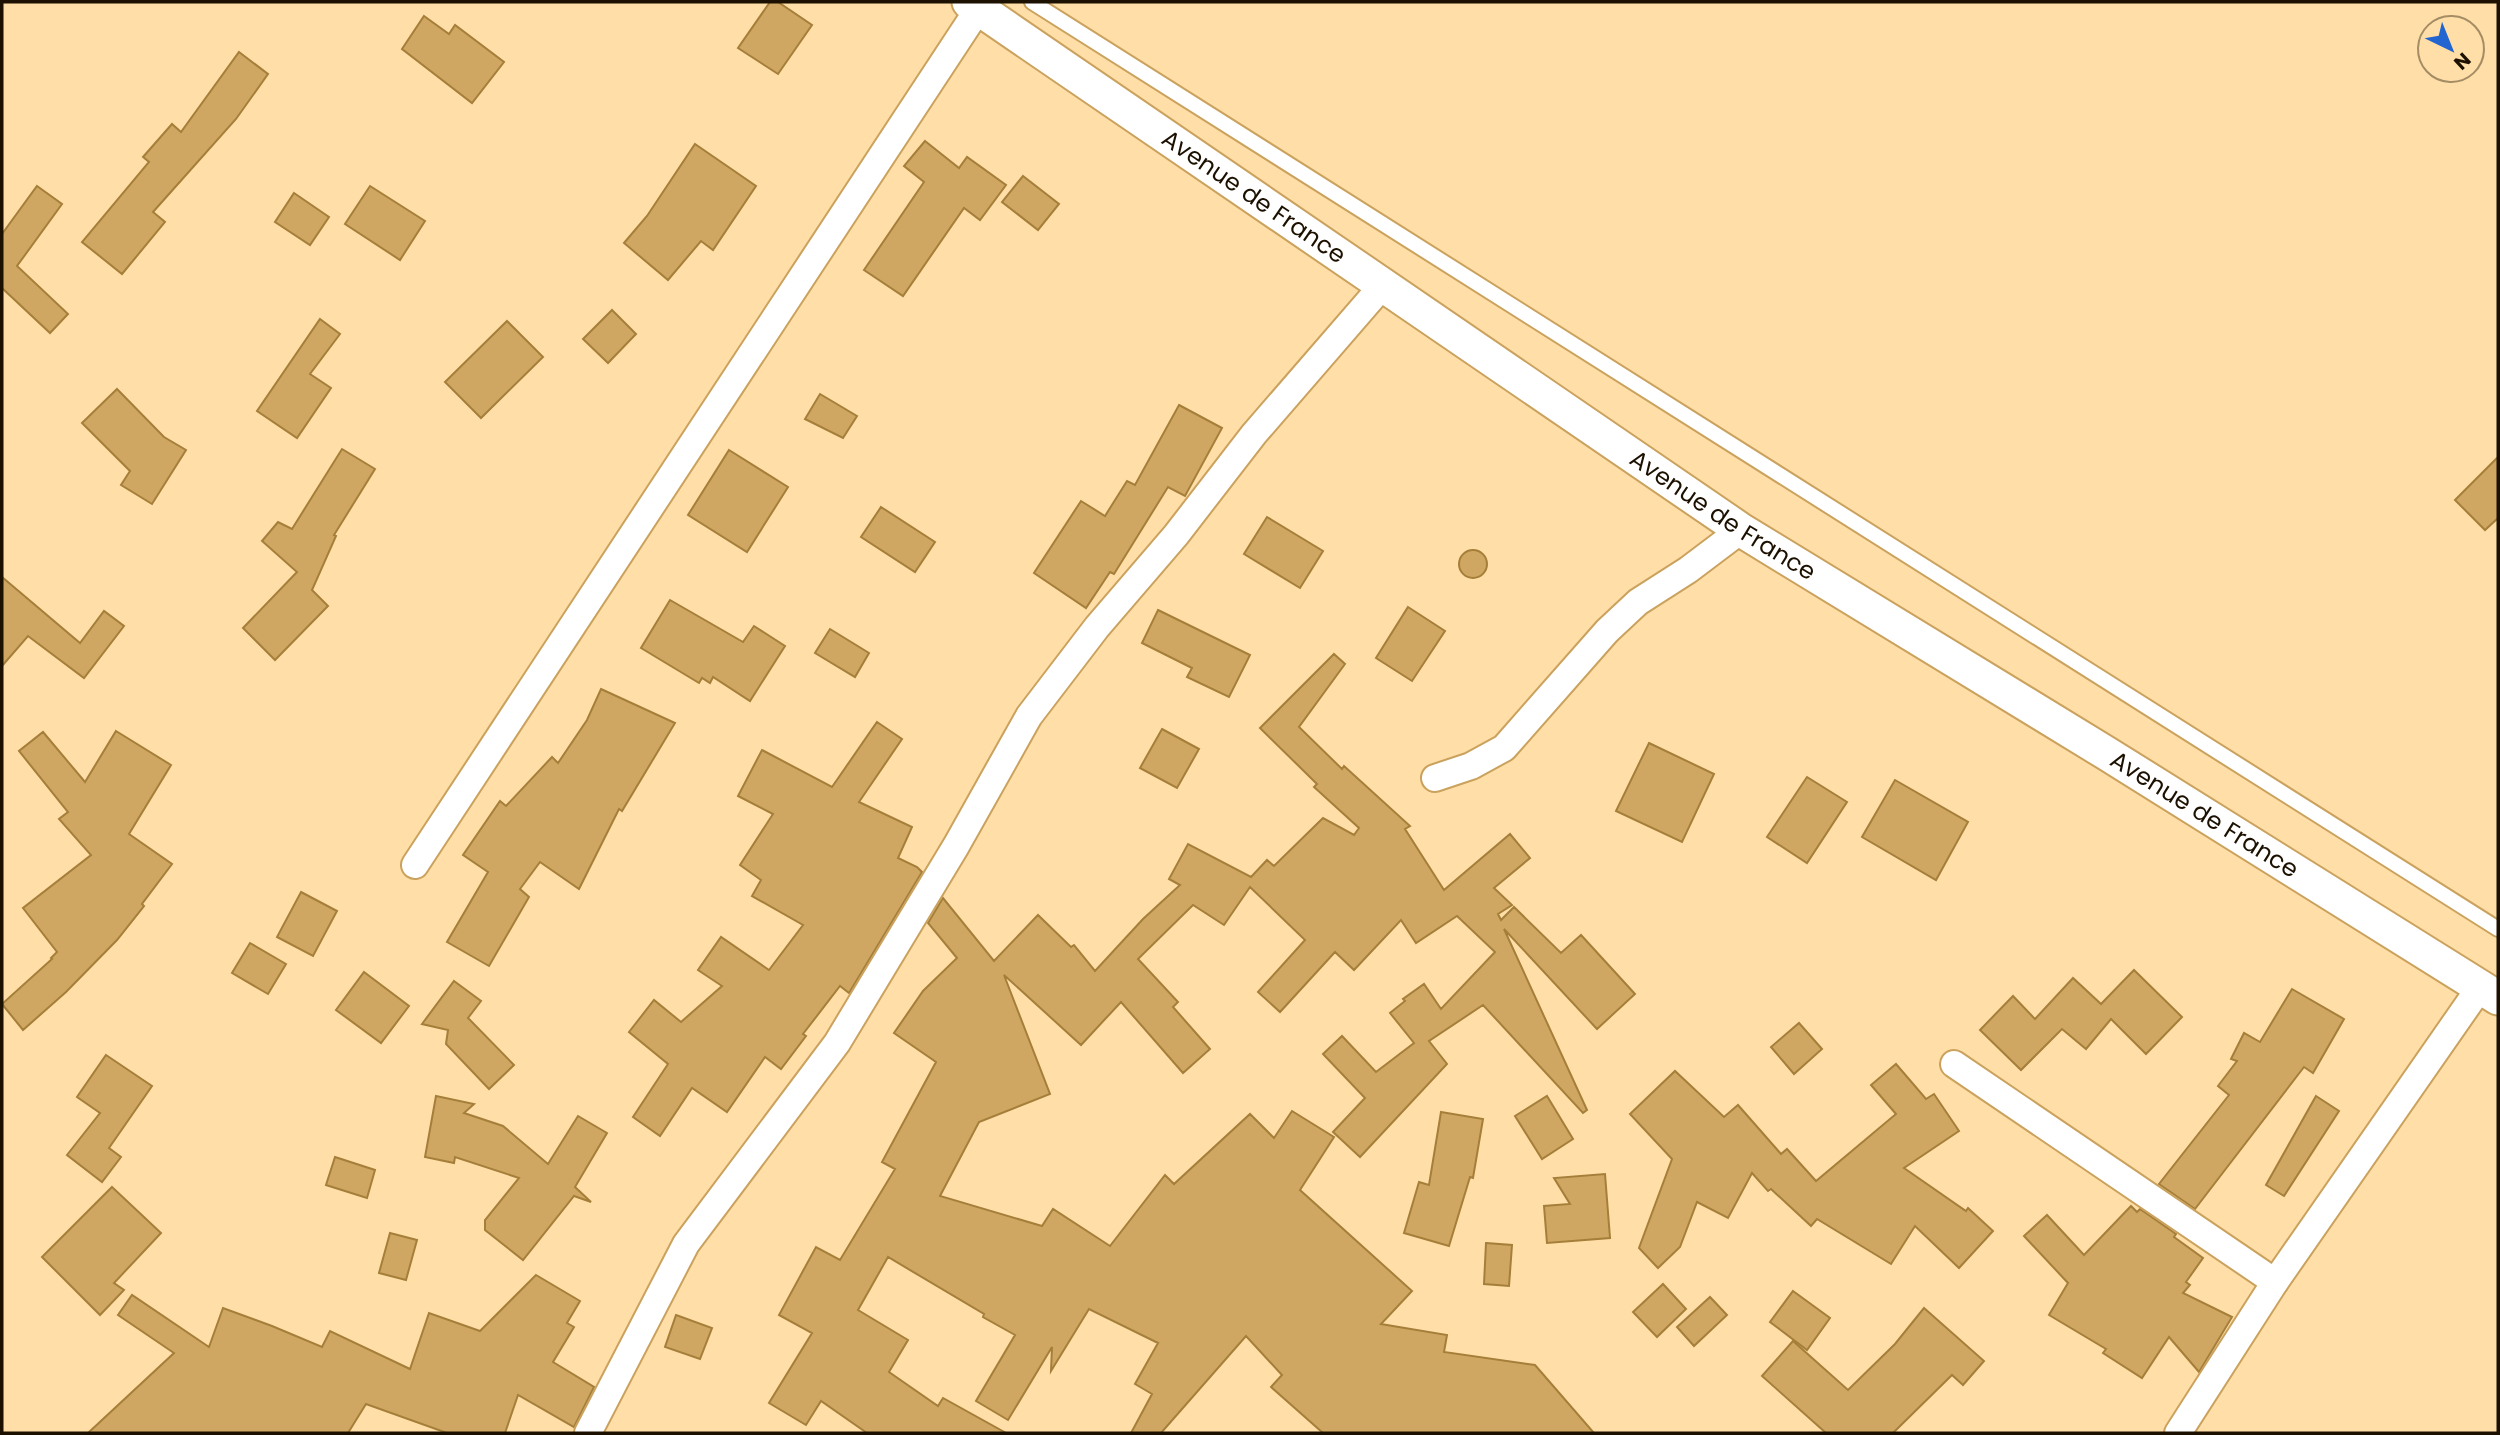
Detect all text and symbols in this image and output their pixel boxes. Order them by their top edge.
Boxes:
north arrow [2416,14,2486,84]
text: N [2448,46,2477,76]
street label: Avenue de France [1155,122,1353,271]
street label: Avenue de France [1623,442,1822,588]
street label: Avenue de France [2104,743,2305,885]

